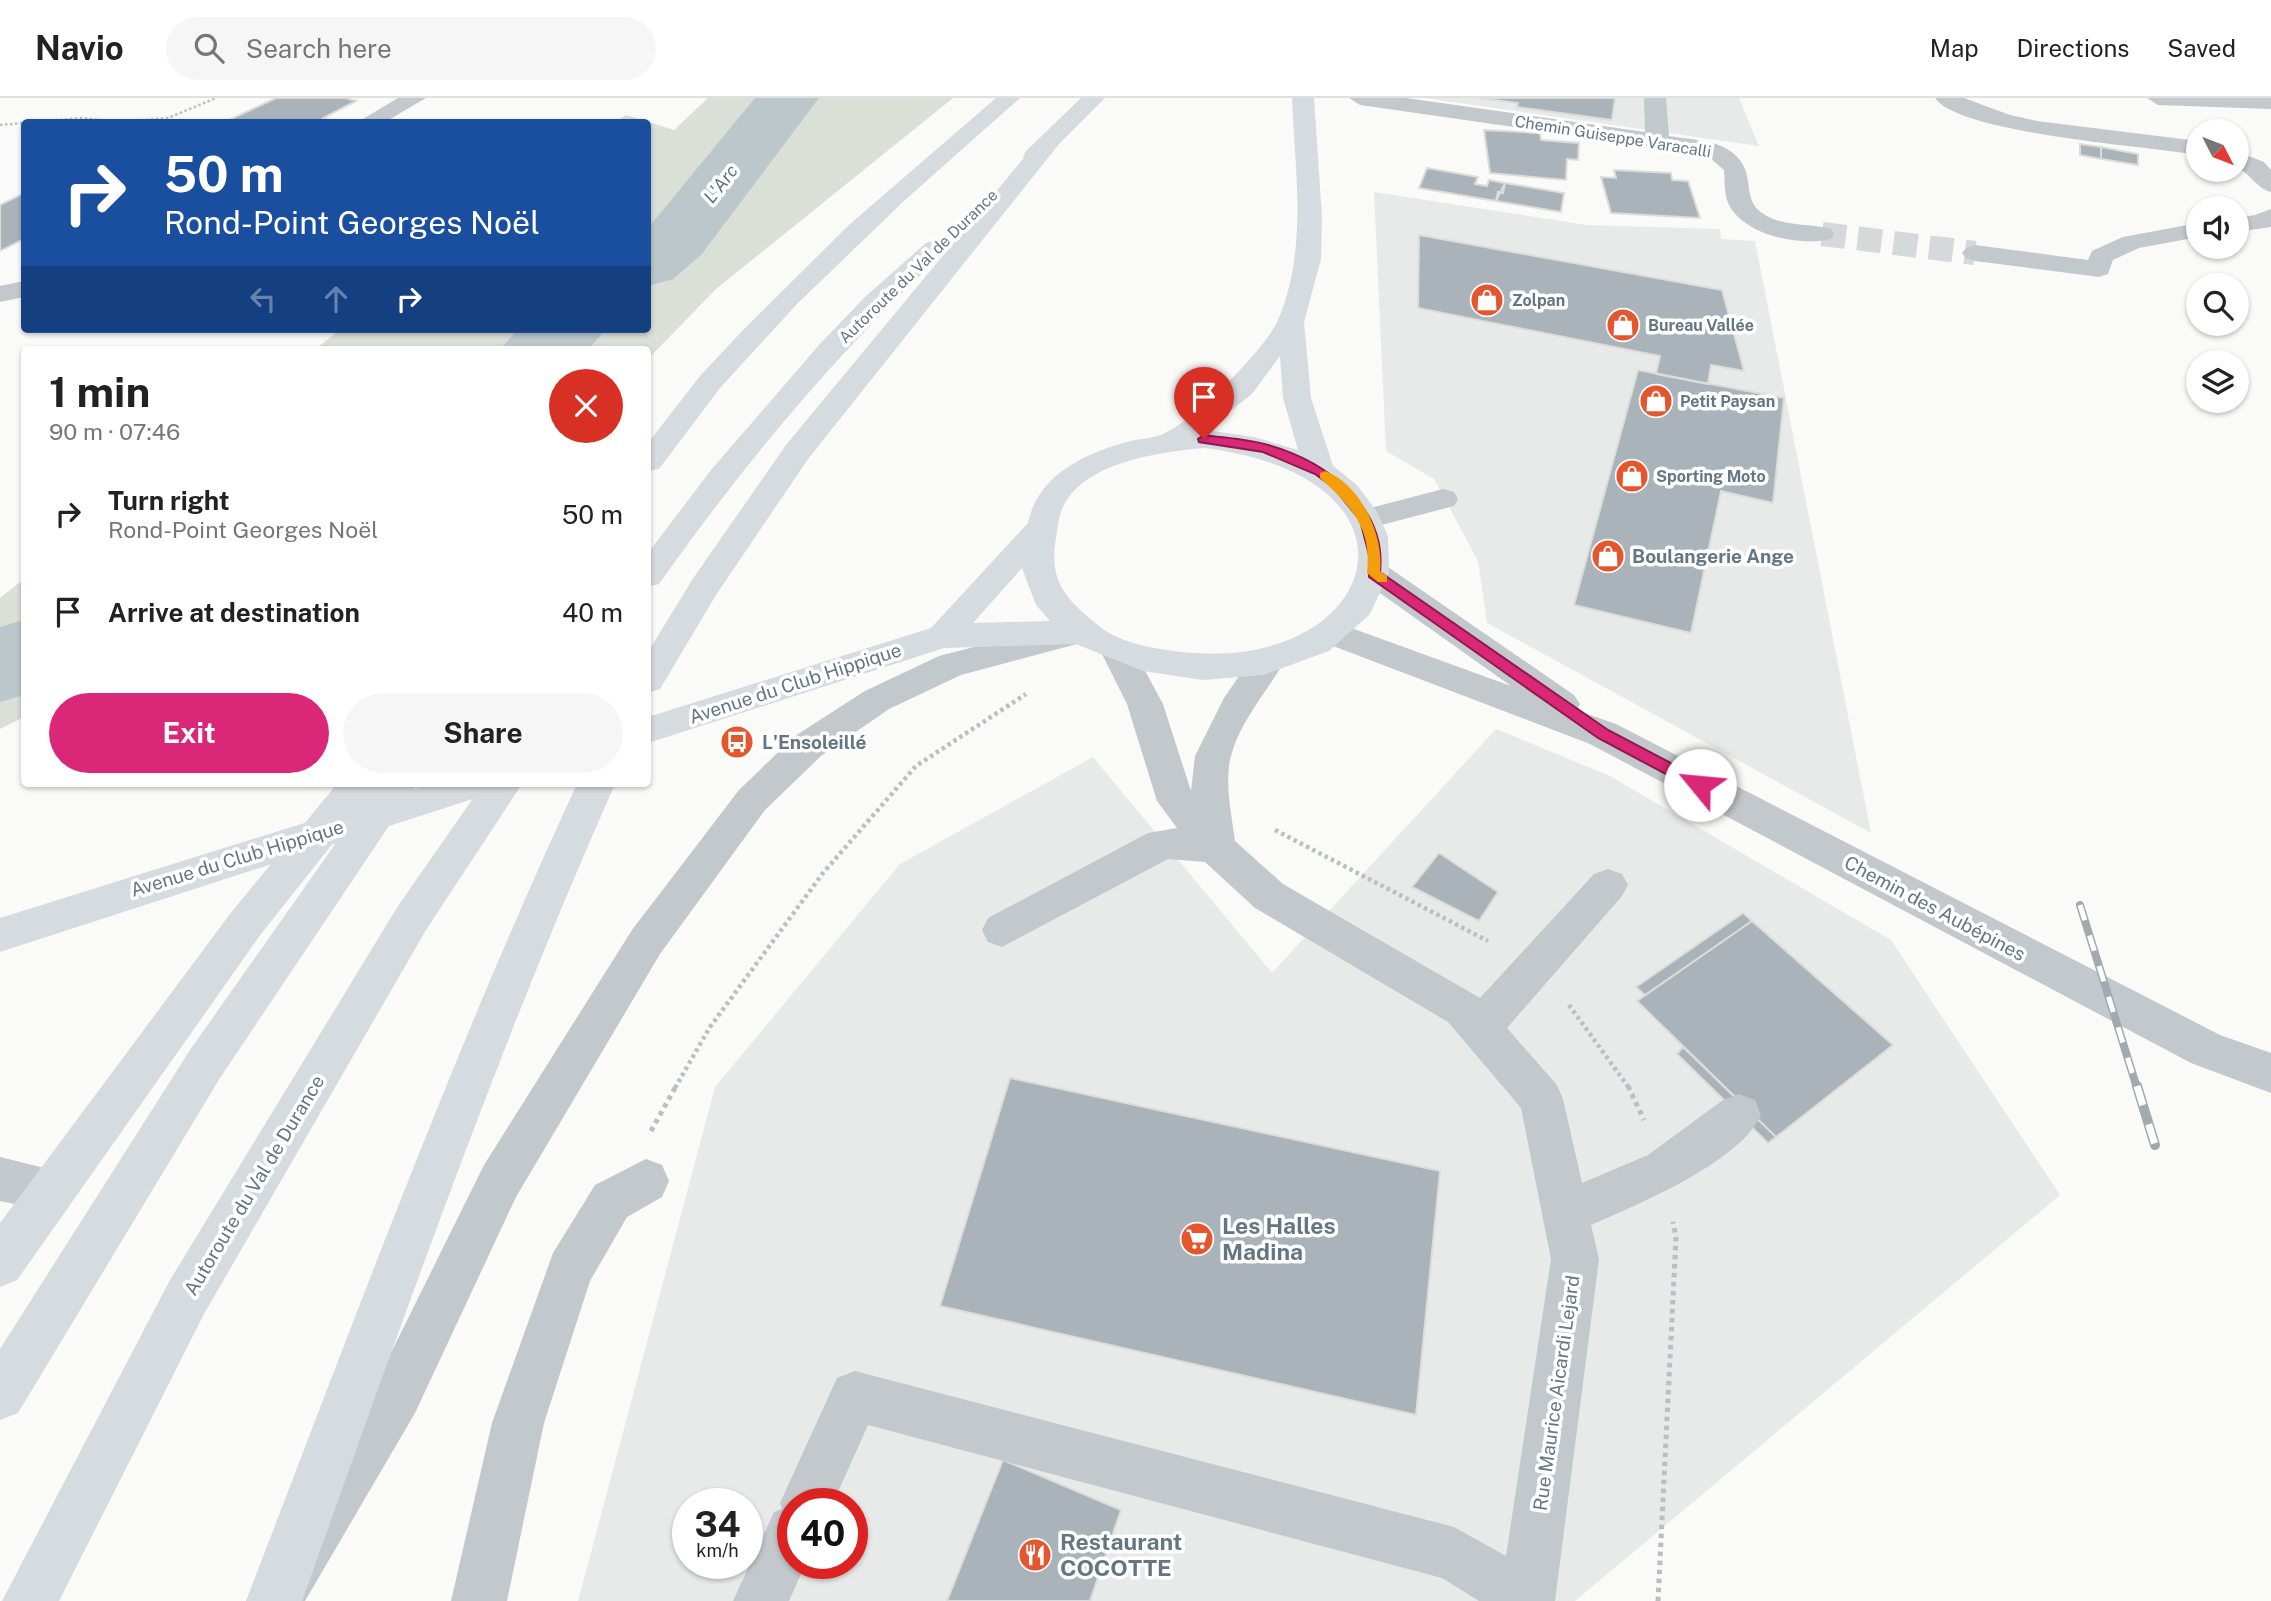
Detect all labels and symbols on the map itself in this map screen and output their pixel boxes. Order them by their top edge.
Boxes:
street label: Chemin Guiseppe Varacalli [1513,112,1712,161]
north arrow [2186,119,2249,182]
water label: L'Arc [699,160,742,207]
street label: Autoroute du Val de Durance [835,186,1002,347]
shop icon: Zolpan [1468,281,1506,319]
place label: Zolpan [1512,291,1565,310]
shop icon: Bureau Vallée [1604,306,1642,344]
place label: Bureau Vallée [1648,316,1754,335]
pin [1174,367,1234,439]
shop icon: Petit Paysan [1637,382,1675,420]
place label: Petit Paysan [1680,392,1775,411]
shop icon: Sporting Moto [1613,457,1651,495]
place label: Sporting Moto [1656,467,1766,486]
shop icon: Boulangerie Ange [1589,537,1627,575]
place label: Boulangerie Ange [1632,545,1794,567]
street label: Avenue du Club Hippique [686,638,904,728]
bus stop icon: L'Ensoleillé [718,723,756,761]
place label: L'Ensoleillé [762,731,866,753]
position arrow [1663,748,1737,822]
street label: Avenue du Club Hippique [128,815,346,901]
street label: Chemin des Aubépines [1841,851,2029,965]
street label: Autoroute du Val de Durance [179,1071,329,1299]
place label: Les Halles Madina [1222,1212,1336,1265]
supermarket icon: Les Halles Madina [1178,1220,1216,1258]
street label: Rue Maurice Aicardi Lejard [1529,1274,1583,1512]
speed limit sign: 40 [777,1488,868,1579]
place label: Restaurant COCOTTE [1060,1528,1182,1581]
restaurant icon: Restaurant COCOTTE [1016,1536,1054,1574]

